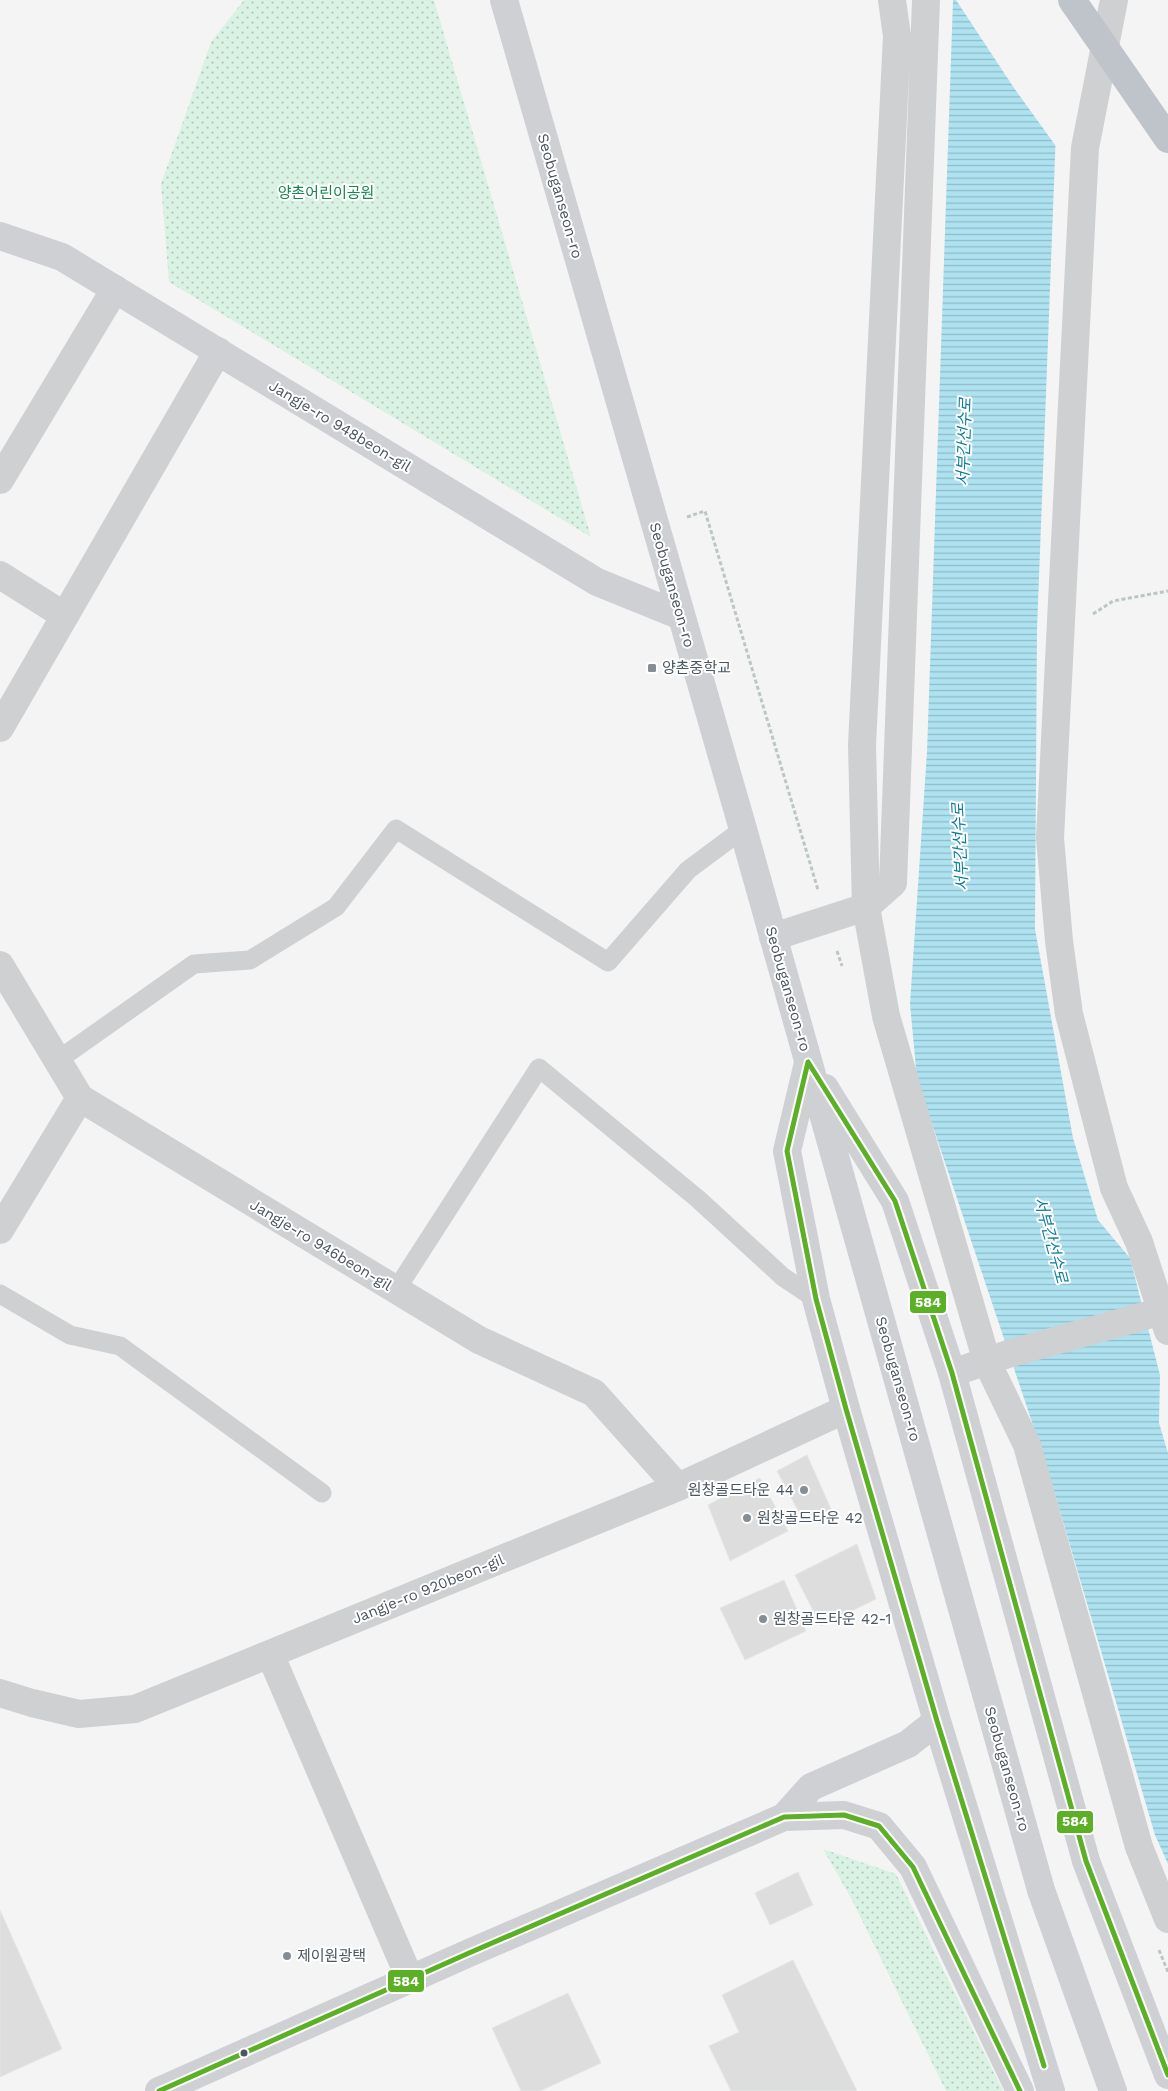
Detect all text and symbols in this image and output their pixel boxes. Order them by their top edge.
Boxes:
street label: Seobuganseon-ro [534,131,586,261]
park label: 양촌어린이공원 [278,184,374,202]
street label: Jangje-ro 948beon-gil [266,376,415,476]
water label: 서부간선수로 [953,396,975,486]
street label: Seobuganseon-ro [646,520,698,650]
place label: 양촌중학교 [662,659,731,677]
marker: 양촌중학교 [646,662,658,674]
water label: 서부간선수로 [948,801,972,892]
street label: Seobuganseon-ro [762,924,814,1054]
street label: Jangje-ro 946beon-gil [247,1195,396,1295]
water label: 서부간선수로 [1030,1195,1072,1286]
line badge: 584 [909,1290,947,1314]
text: 584 [915,1294,941,1310]
street label: Seobuganseon-ro [872,1314,924,1444]
place label: 원창골드타운 44 [688,1481,794,1499]
marker: 원창골드타운 44 [798,1484,810,1496]
place label: 원창골드타운 42 [757,1509,863,1527]
marker: 원창골드타운 42 [741,1512,753,1524]
street label: Jangje-ro 920beon-gil [349,1550,507,1628]
place label: 원창골드타운 42-1 [773,1610,891,1628]
marker: 원창골드타운 42-1 [757,1613,769,1625]
street label: Seobuganseon-ro [981,1704,1033,1834]
line badge: 584 [1056,1810,1094,1834]
text: 584 [1062,1813,1088,1829]
place label: 제이원광택 [297,1947,366,1965]
marker: 제이원광택 [281,1950,293,1962]
line badge: 584 [387,1969,425,1993]
text: 584 [393,1973,419,1989]
unlabelled marker [239,2048,249,2058]

